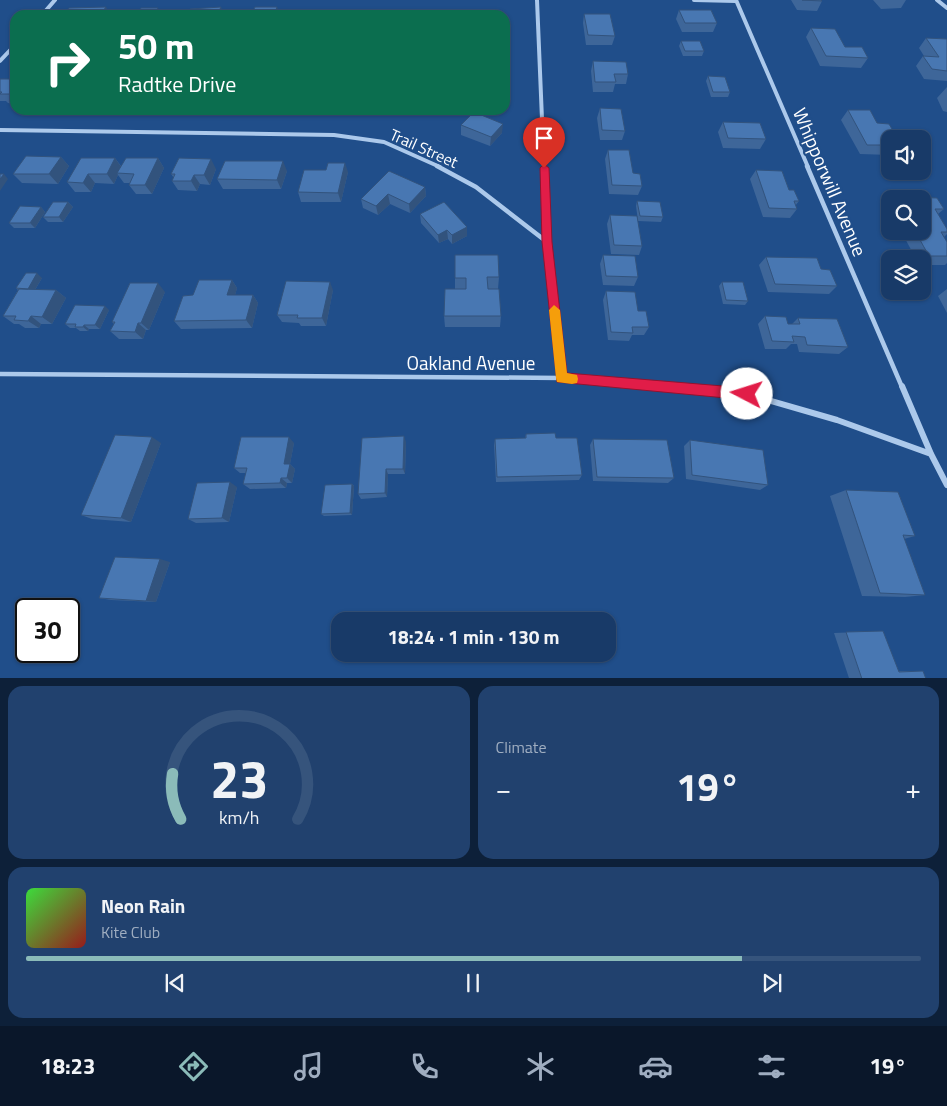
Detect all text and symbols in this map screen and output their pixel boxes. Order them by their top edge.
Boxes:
text: 50 m [118,19,194,73]
icon: right [35,30,100,95]
text: Radtke Drive [118,67,236,101]
street label: Whipporwill Avenue [786,103,875,261]
pin [523,117,565,168]
street label: Trail Street [386,122,462,174]
icon: arrive [530,124,558,152]
map controls [881,130,931,300]
button: sound [881,130,931,180]
button: search [881,190,931,240]
button: layers [881,250,931,300]
street label: Oakland Avenue [407,348,535,377]
position arrow [720,367,772,419]
speed limit sign: 30 [15,598,80,663]
text: 18:24 · 1 min · 130 m [387,622,560,651]
text: Climate [496,735,547,759]
text: 23 [210,739,268,818]
text: 19° [676,758,740,816]
text: − [496,767,511,810]
text: + [905,767,921,810]
text: km/h [219,804,259,831]
text: Neon Rain [101,891,185,920]
text: Kite Club [101,920,160,944]
icon: previous [161,969,189,997]
icon: pause [459,969,487,997]
icon: next [758,969,786,997]
text: 18:23 [40,1049,95,1083]
icon: directions [176,1049,211,1084]
icon: music [291,1049,326,1084]
icon: phone [407,1049,442,1084]
icon: climate [523,1049,558,1084]
icon: car [638,1049,673,1084]
icon: filters [754,1049,789,1084]
text: 19° [870,1049,907,1083]

